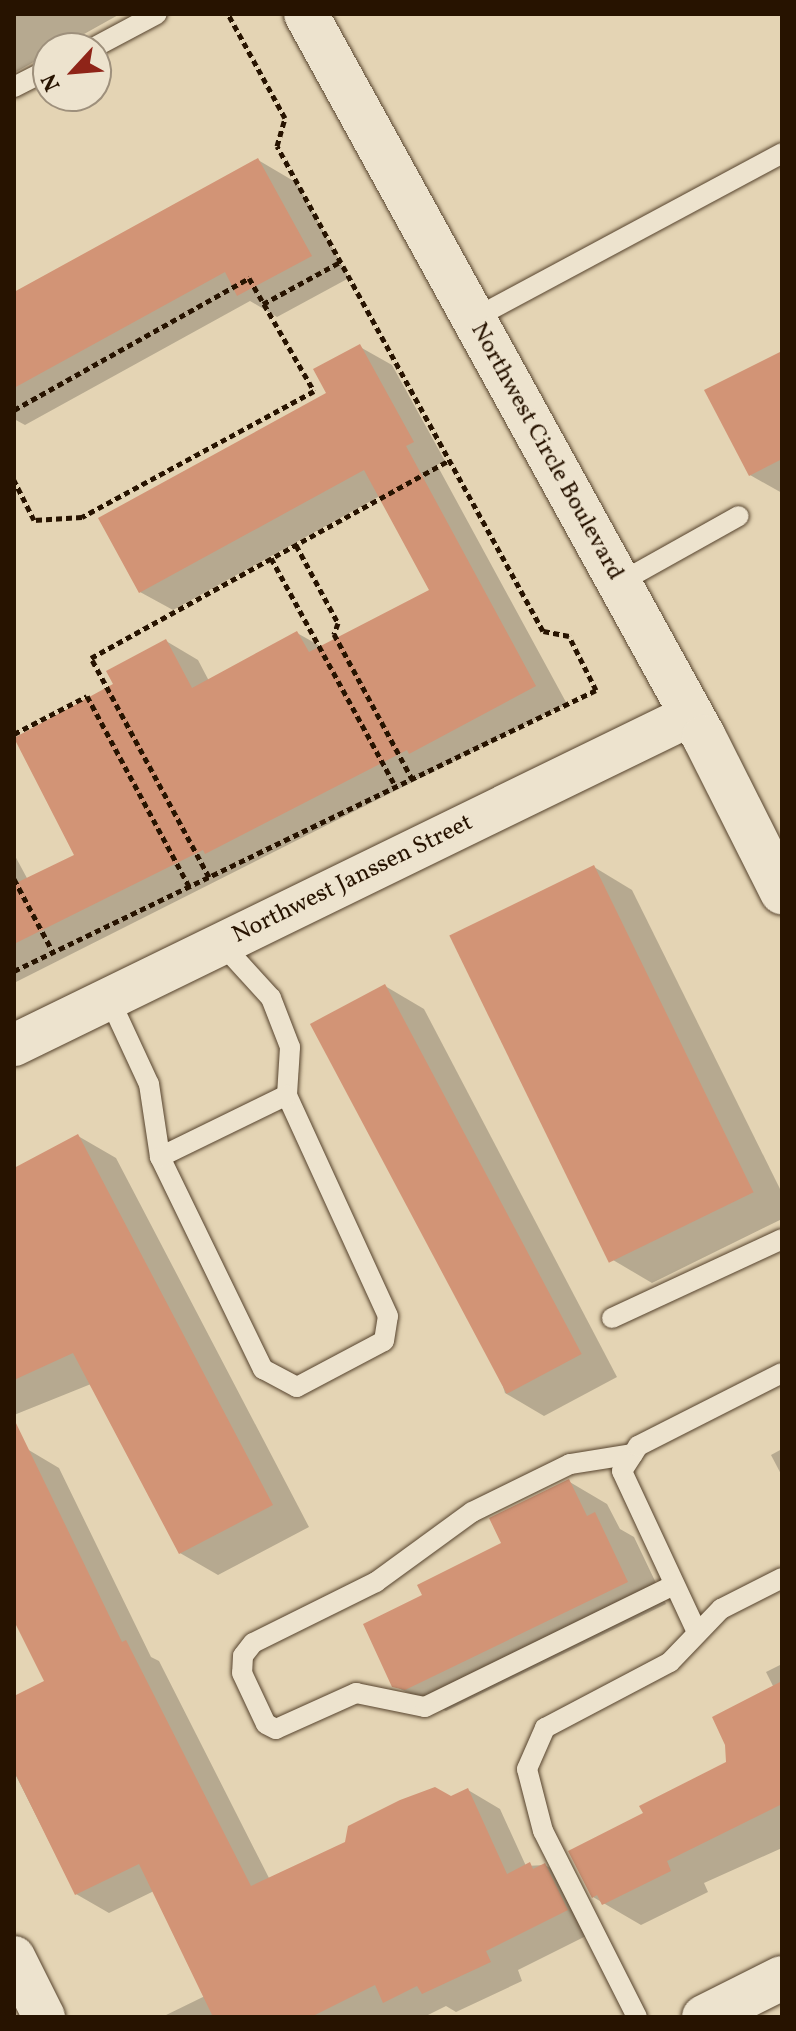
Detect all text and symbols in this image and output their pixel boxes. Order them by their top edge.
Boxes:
north arrow [32,32,112,112]
text: N [34,68,69,96]
street label: Northwest Circle Boulevard [463,318,629,586]
street label: Northwest Janssen Street [228,809,478,951]

